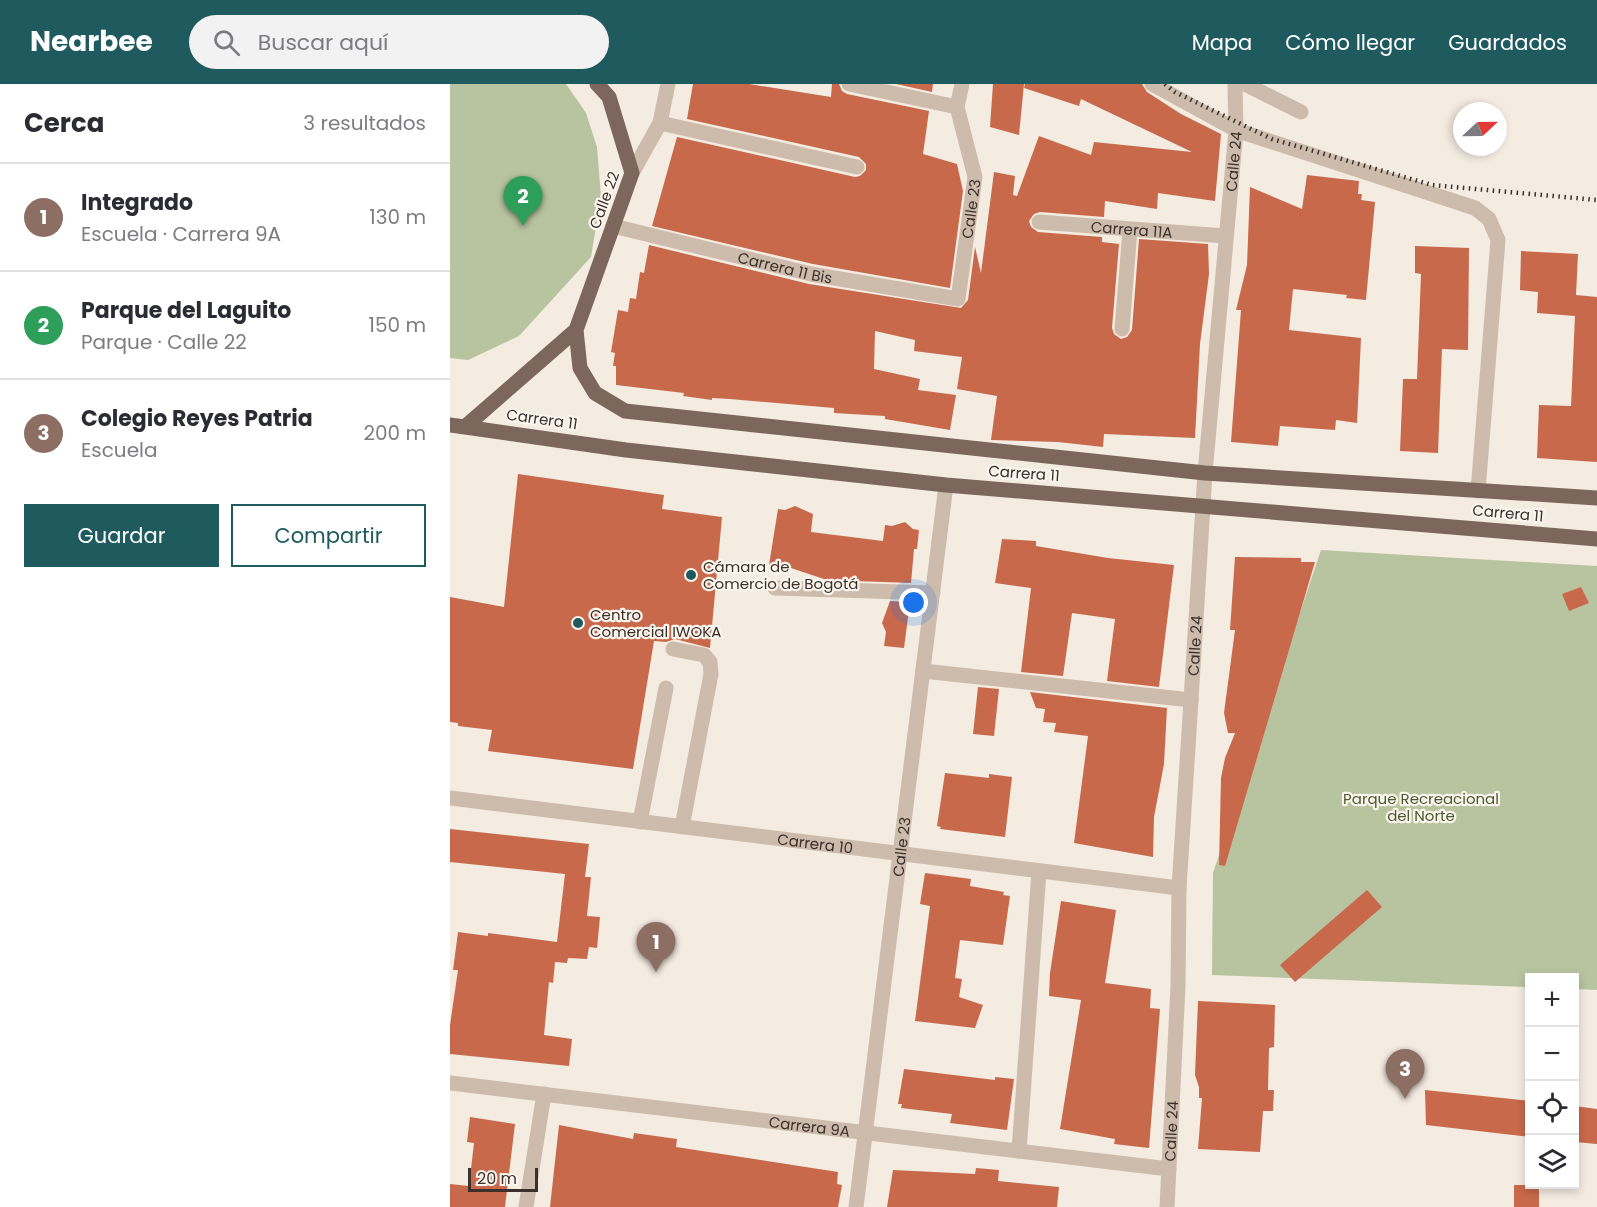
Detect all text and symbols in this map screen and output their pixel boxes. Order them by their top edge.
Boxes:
search box [189,15,609,69]
text: Nearbee [30,22,153,61]
icon: search [210,26,243,59]
text: Buscar aquí [258,27,388,58]
text: Mapa [1192,28,1252,57]
text: Cómo llegar [1285,28,1415,57]
text: Guardados [1448,28,1567,57]
north arrow [1453,102,1507,156]
text: Cerca [24,105,104,141]
text: 3 resultados [303,109,426,137]
street label: Calle 24 [1220,130,1246,192]
street label: Calle 22 [584,168,624,232]
pin: 2 [504,176,542,226]
street label: Calle 23 [956,178,985,240]
text: Integrado [81,187,193,218]
text: 1 [40,203,47,231]
text: 130 m [369,203,426,231]
street label: Carrera 11A [1090,215,1173,243]
text: Escuela · Carrera 9A [81,220,281,248]
street label: Carrera 11 Bis [736,246,834,288]
text: Parque del Laguito [81,295,291,326]
text: 2 [38,311,49,339]
text: 150 m [369,311,426,339]
text: Parque · Calle 22 [81,328,247,356]
text: Colegio Reyes Patria [81,403,313,434]
street label: Carrera 11 [505,404,579,434]
text: 3 [37,419,50,447]
text: 200 m [363,419,426,447]
text: Escuela [81,436,157,464]
street label: Carrera 11 [988,460,1060,486]
street label: Carrera 11 [1471,499,1545,527]
button: Guardar [24,504,219,567]
button: Compartir [231,504,426,567]
place label: Cámara de Comercio de Bogotá [703,556,859,594]
marker: Cámara de Comercio de Bogotá [684,568,698,582]
your location [899,588,928,617]
place label: Centro Comercial IWOKA [590,604,721,642]
street label: Calle 24 [1182,615,1207,677]
marker: Centro Comercial IWOKA [571,616,585,630]
park label: Parque Recreacional del Norte [1343,788,1499,826]
street label: Calle 23 [887,816,915,878]
street label: Carrera 10 [776,828,854,858]
pin: 1 [636,922,676,972]
map controls [1525,973,1579,1189]
button: + [1525,973,1579,1027]
button: − [1525,1027,1579,1081]
pin: 3 [1386,1050,1424,1099]
button: locate [1525,1081,1579,1135]
street label: Calle 24 [1159,1100,1183,1162]
street label: Carrera 9A [768,1111,851,1141]
button: layers [1525,1135,1579,1189]
scale bar [468,1165,538,1192]
text: 20 m [477,1167,517,1190]

